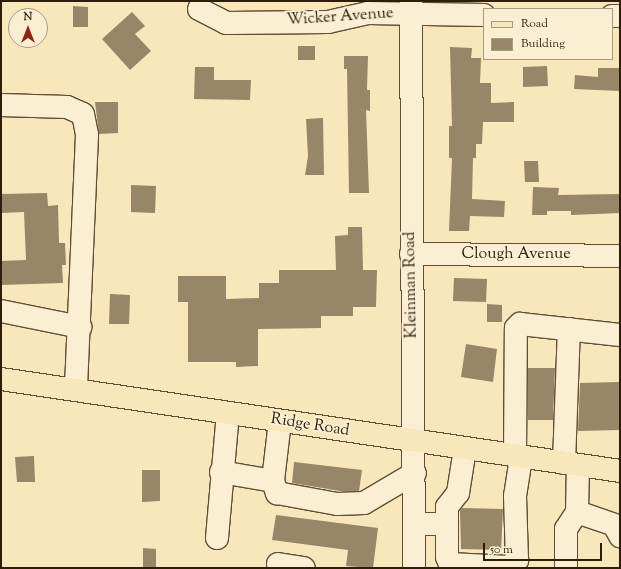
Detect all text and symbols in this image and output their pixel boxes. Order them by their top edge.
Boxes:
street label: Wicker Avenue [286,5,394,31]
north arrow [8,8,48,48]
legend [483,8,613,60]
text: N [24,9,32,25]
text: Road [521,15,548,33]
text: Building [521,35,565,53]
street label: Kleinman Road [401,231,423,339]
street label: Clough Avenue [461,245,571,265]
street label: Ridge Road [269,410,351,442]
scale bar [485,535,604,561]
text: 50 m [490,541,513,559]

